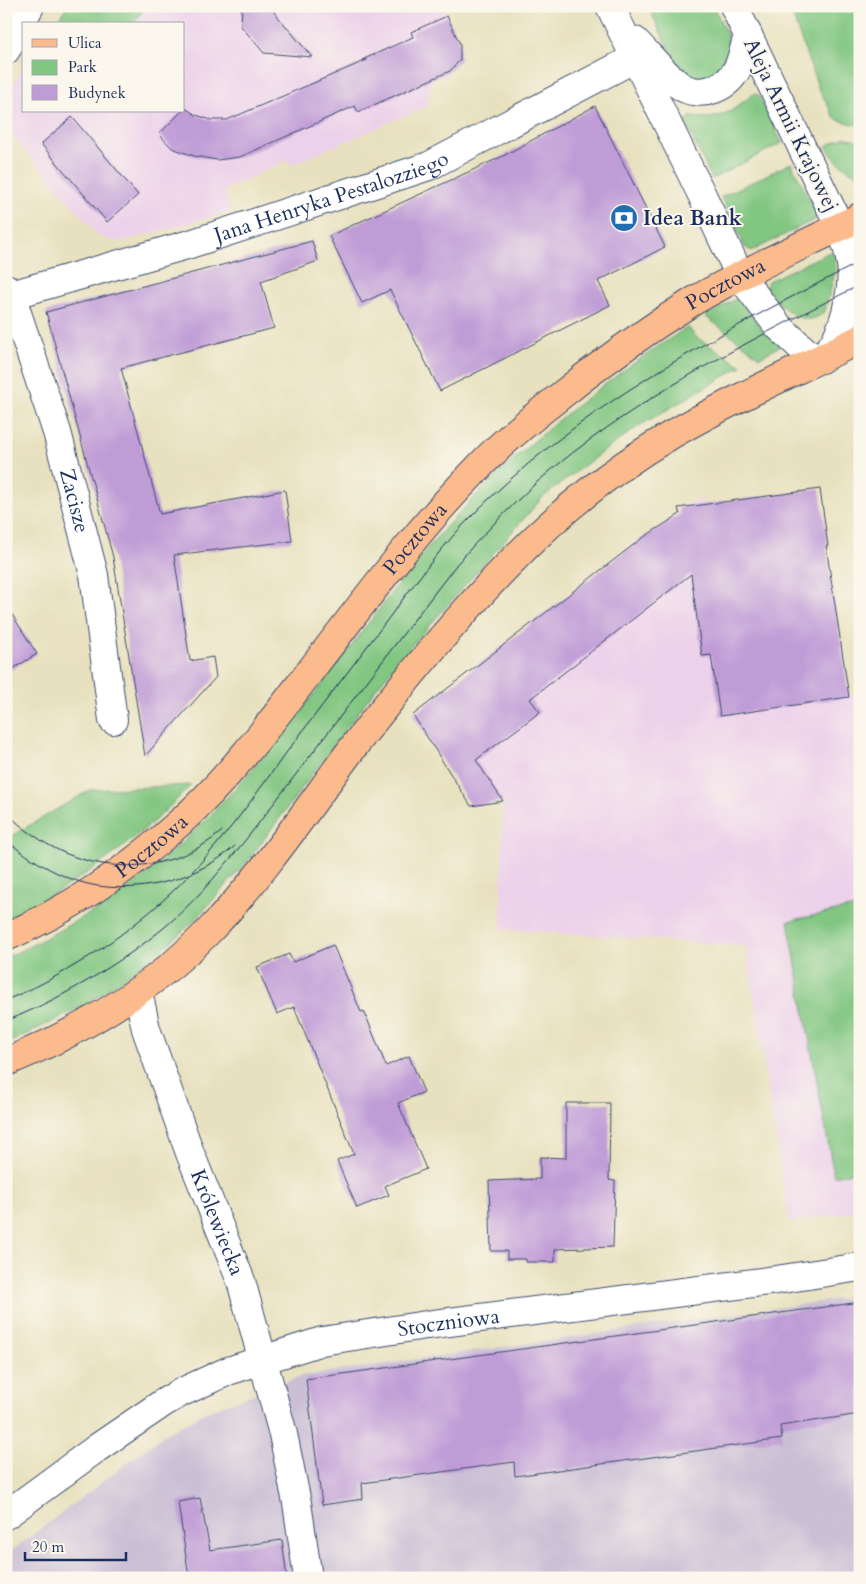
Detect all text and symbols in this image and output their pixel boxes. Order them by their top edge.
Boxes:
legend [22,22,185,112]
text: Ulica [68,33,102,53]
street label: Aleja Armii Krajowej [736,33,846,217]
text: Park [68,57,97,77]
text: Budynek [68,83,126,103]
street label: Jana Henryka Pestalozziego [208,144,454,251]
bank icon: Idea Bank [609,203,639,233]
place label: Idea Bank [643,204,742,233]
street label: Pocztowa [680,251,770,317]
street label: Zacisze [53,465,97,536]
street label: Pocztowa [376,496,454,581]
street label: Pocztowa [109,808,194,885]
street label: Królewiecka [183,1165,252,1280]
street label: Stoczniowa [396,1301,501,1344]
scale bar [25,1529,126,1561]
text: 20 m [32,1537,64,1557]

